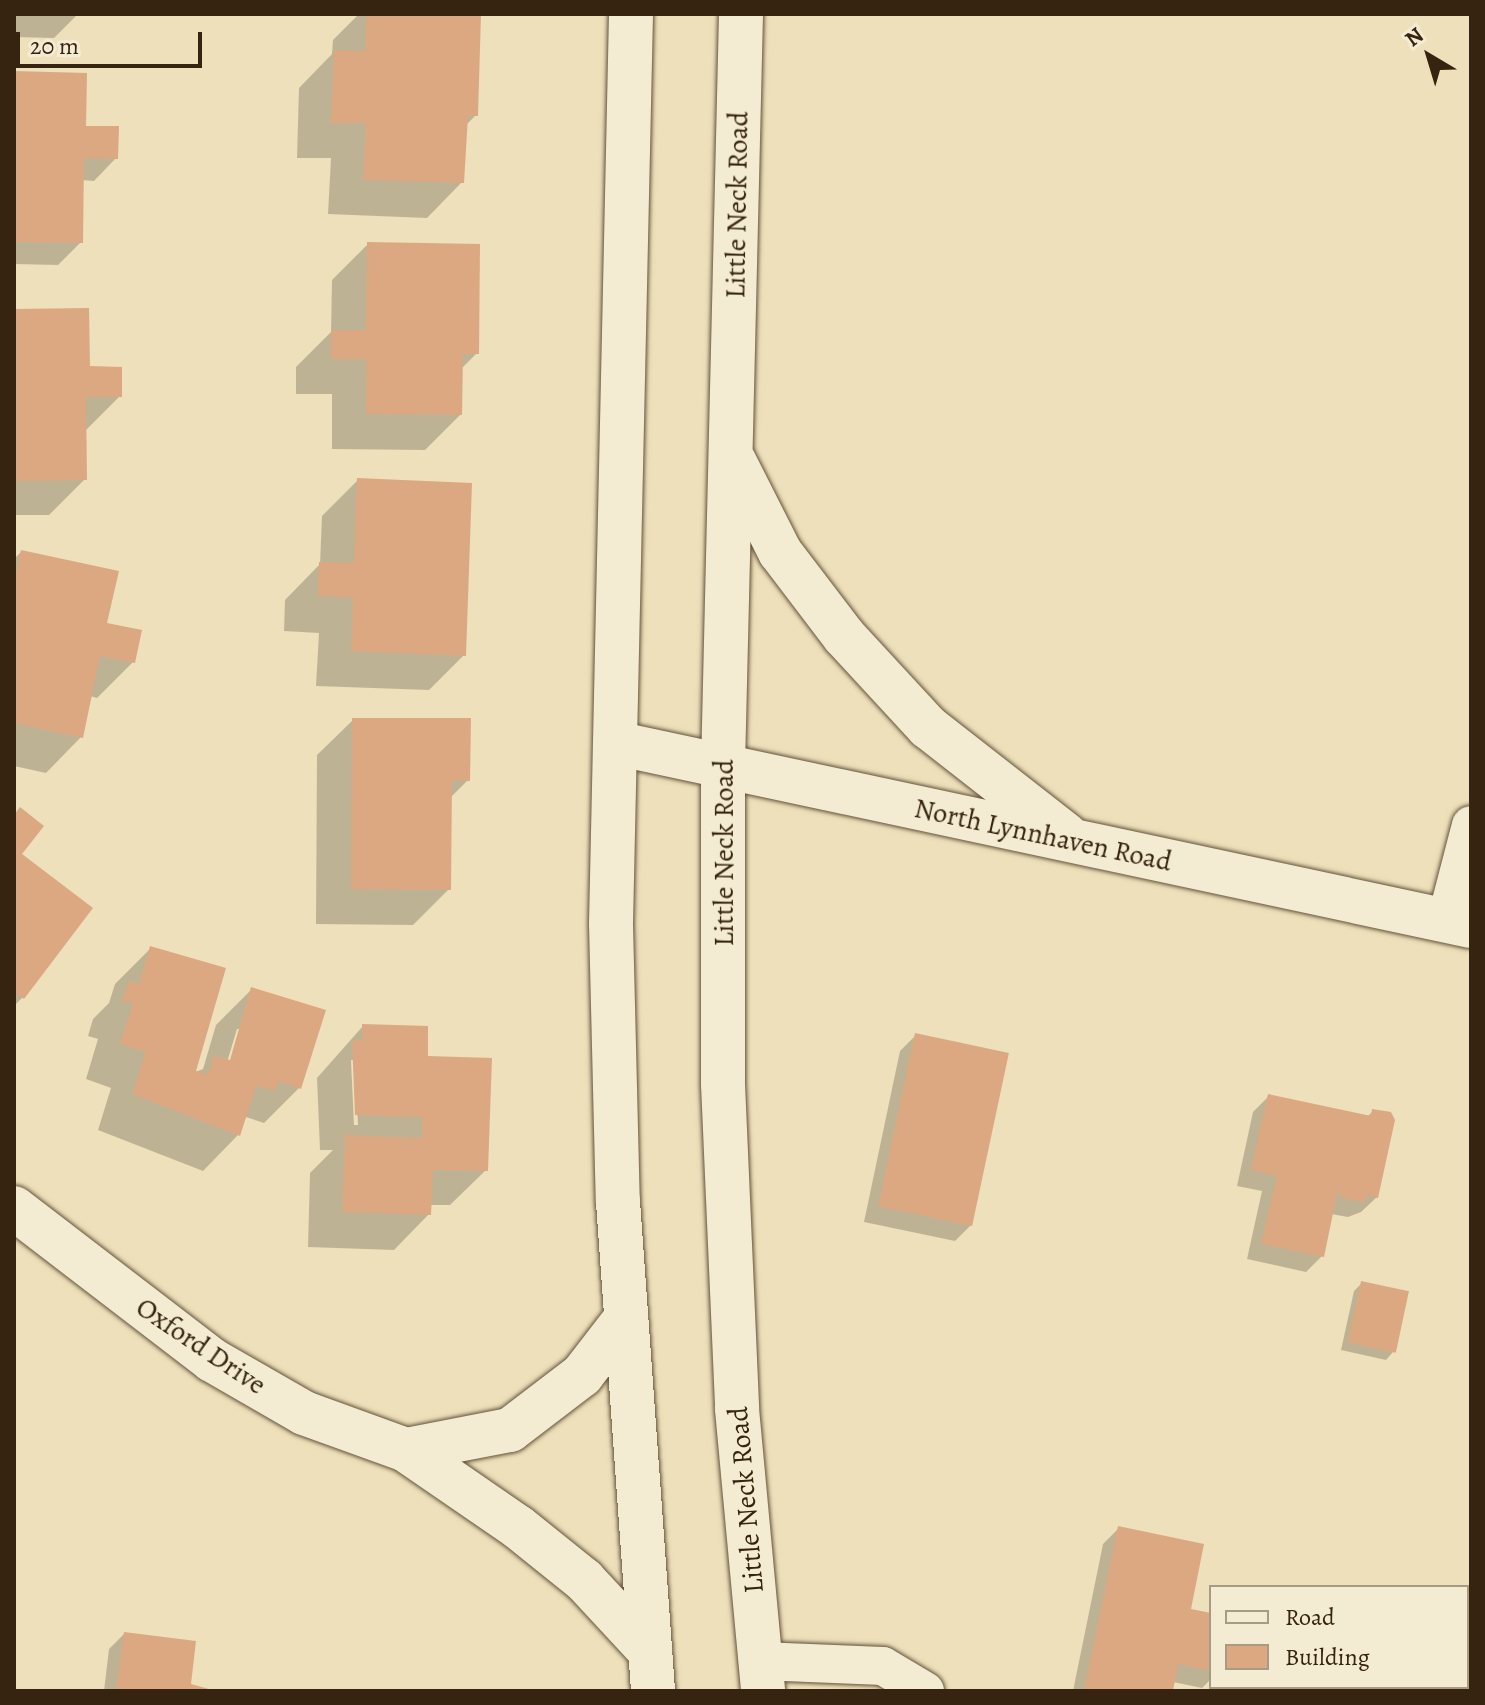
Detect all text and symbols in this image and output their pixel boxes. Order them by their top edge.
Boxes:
scale bar [20,16,206,66]
north arrow [1389,16,1469,96]
text: N [1399,20,1430,54]
text: 20 m [30,30,79,62]
street label: Little Neck Road [719,111,755,299]
street label: Little Neck Road [707,759,741,947]
street label: North Lynnhaven Road [911,791,1175,879]
street label: Oxford Drive [130,1290,272,1402]
street label: Little Neck Road [721,1405,771,1595]
legend [1209,1585,1469,1689]
text: Road [1285,1601,1335,1633]
text: Building [1285,1641,1370,1673]

